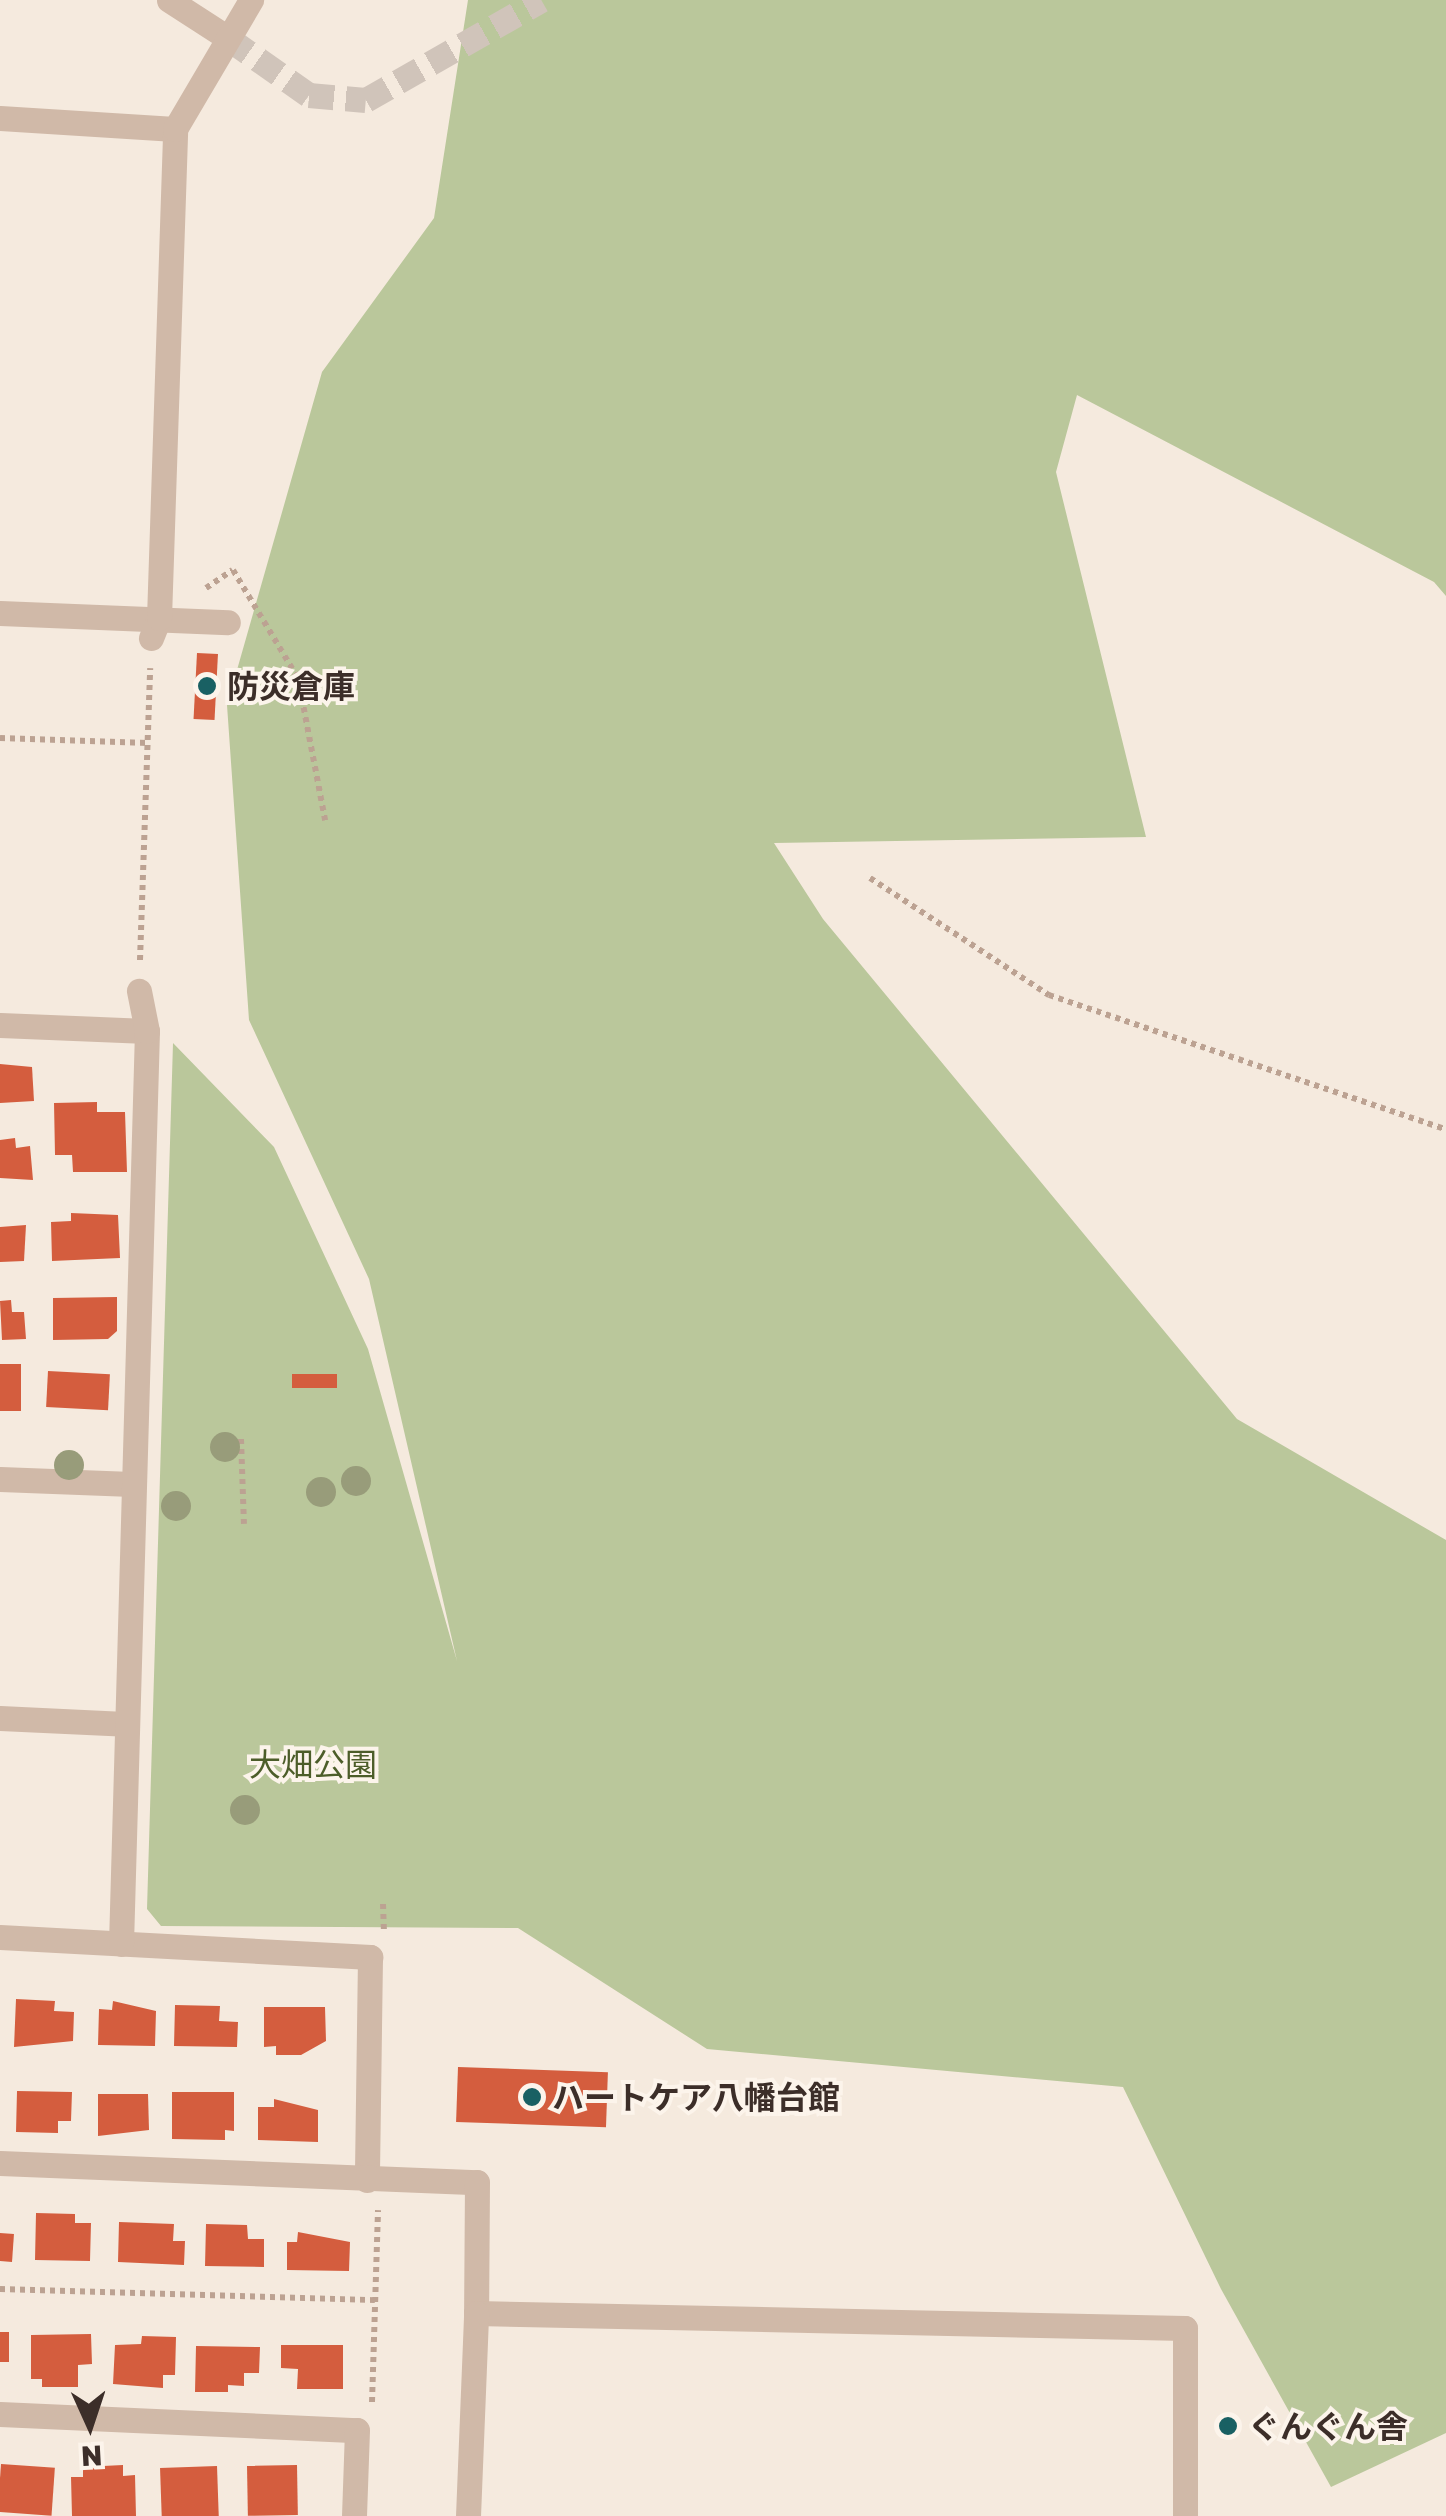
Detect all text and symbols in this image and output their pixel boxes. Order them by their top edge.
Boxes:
place label: 防災倉庫 [227,667,355,705]
marker: 防災倉庫 [196,675,218,697]
park label: 大畑公園 [249,1745,377,1783]
place label: ハートケア八幡台館 [552,2078,840,2116]
marker: ハートケア八幡台館 [521,2086,543,2108]
north arrow [40,2376,140,2476]
place label: ぐんぐん舎 [1248,2407,1408,2445]
marker: ぐんぐん舎 [1217,2415,1239,2437]
text: N [80,2439,103,2473]

